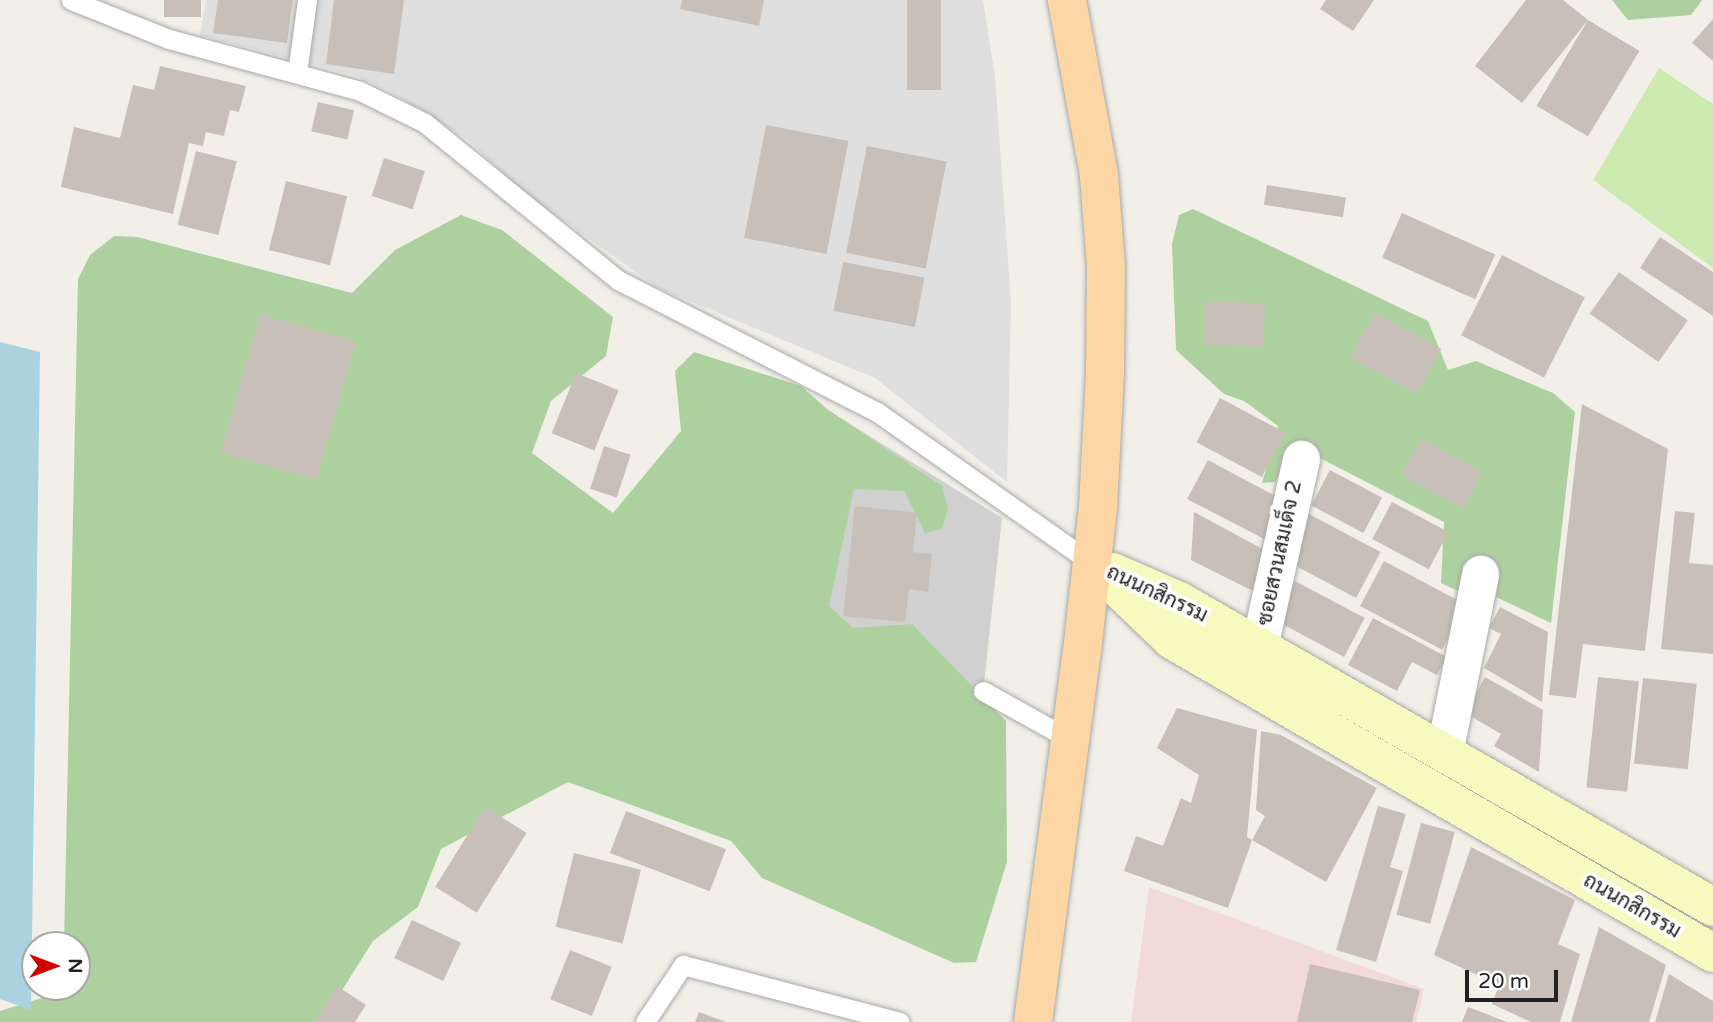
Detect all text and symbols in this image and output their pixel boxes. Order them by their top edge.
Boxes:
street label: ซอยสวนสมเด็จ 2 [1252,478,1308,628]
street label: ถนนกสิกรรม [1102,560,1212,628]
street label: ถนนกสิกรรม [1579,868,1685,944]
north arrow [21,931,91,1001]
scale bar [1468,956,1561,1000]
text: N [64,958,86,974]
text: 20 m [1478,969,1529,994]

